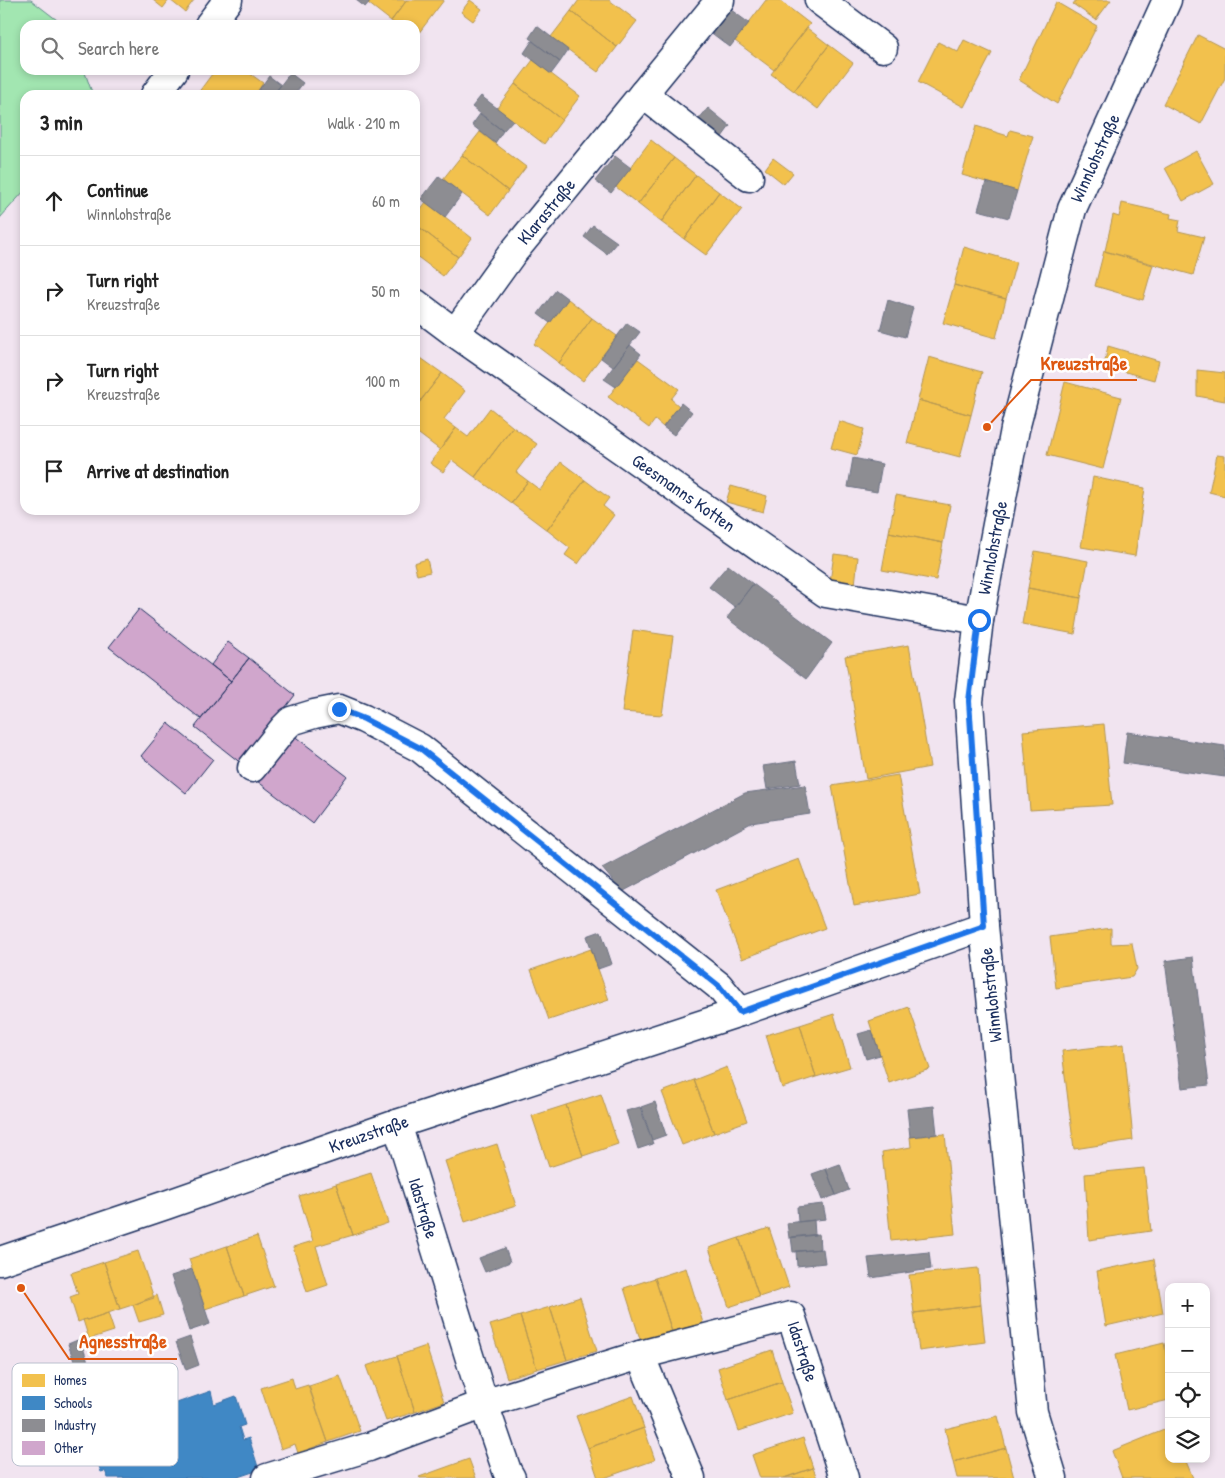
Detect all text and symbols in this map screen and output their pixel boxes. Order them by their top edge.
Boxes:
search box [20,20,420,75]
icon: search [38,34,66,62]
text: Search here [78,35,159,61]
text: 3 min [40,108,83,137]
street label: Winnlohstraße [1064,110,1126,206]
text: Walk · 210 m [327,112,400,134]
street label: Klarastraße [511,173,581,250]
text: Continue [87,177,148,203]
icon: ahead [40,187,68,215]
text: 60 m [372,190,400,212]
text: Winnlohstraße [87,203,171,225]
text: Turn right [87,267,158,293]
icon: right [40,277,68,305]
text: 50 m [372,280,400,302]
text: Kreuzstraße [87,293,160,315]
callout: Kreuzstraße [1031,346,1137,380]
text: Kreuzstraße [1041,350,1128,377]
text: Turn right [87,357,158,383]
icon: right [40,367,68,395]
text: 100 m [365,370,400,392]
text: Kreuzstraße [87,383,160,405]
street label: Geesmanns Kotten [627,448,740,538]
icon: arrive [40,457,68,485]
text: Arrive at destination [87,458,229,484]
street label: Winnlohstraße [971,499,1013,597]
route start [968,609,991,632]
route end [328,698,351,721]
street label: Winnlohstraße [973,947,1008,1043]
street label: Kreuzstraße [326,1108,411,1159]
street label: Idastraße [402,1174,445,1241]
map controls [1165,1283,1210,1463]
button: + [1165,1283,1210,1328]
street label: Idastraße [781,1318,825,1385]
callout: Agnesstraße [69,1325,177,1359]
text: Agnesstraße [79,1328,167,1355]
button: − [1165,1328,1210,1373]
legend [12,1363,178,1466]
text: Homes [54,1370,87,1389]
button: locate [1165,1373,1210,1418]
text: Schools [54,1393,92,1412]
text: Industry [54,1415,96,1435]
button: layers [1165,1418,1210,1463]
text: Other [54,1438,84,1457]

